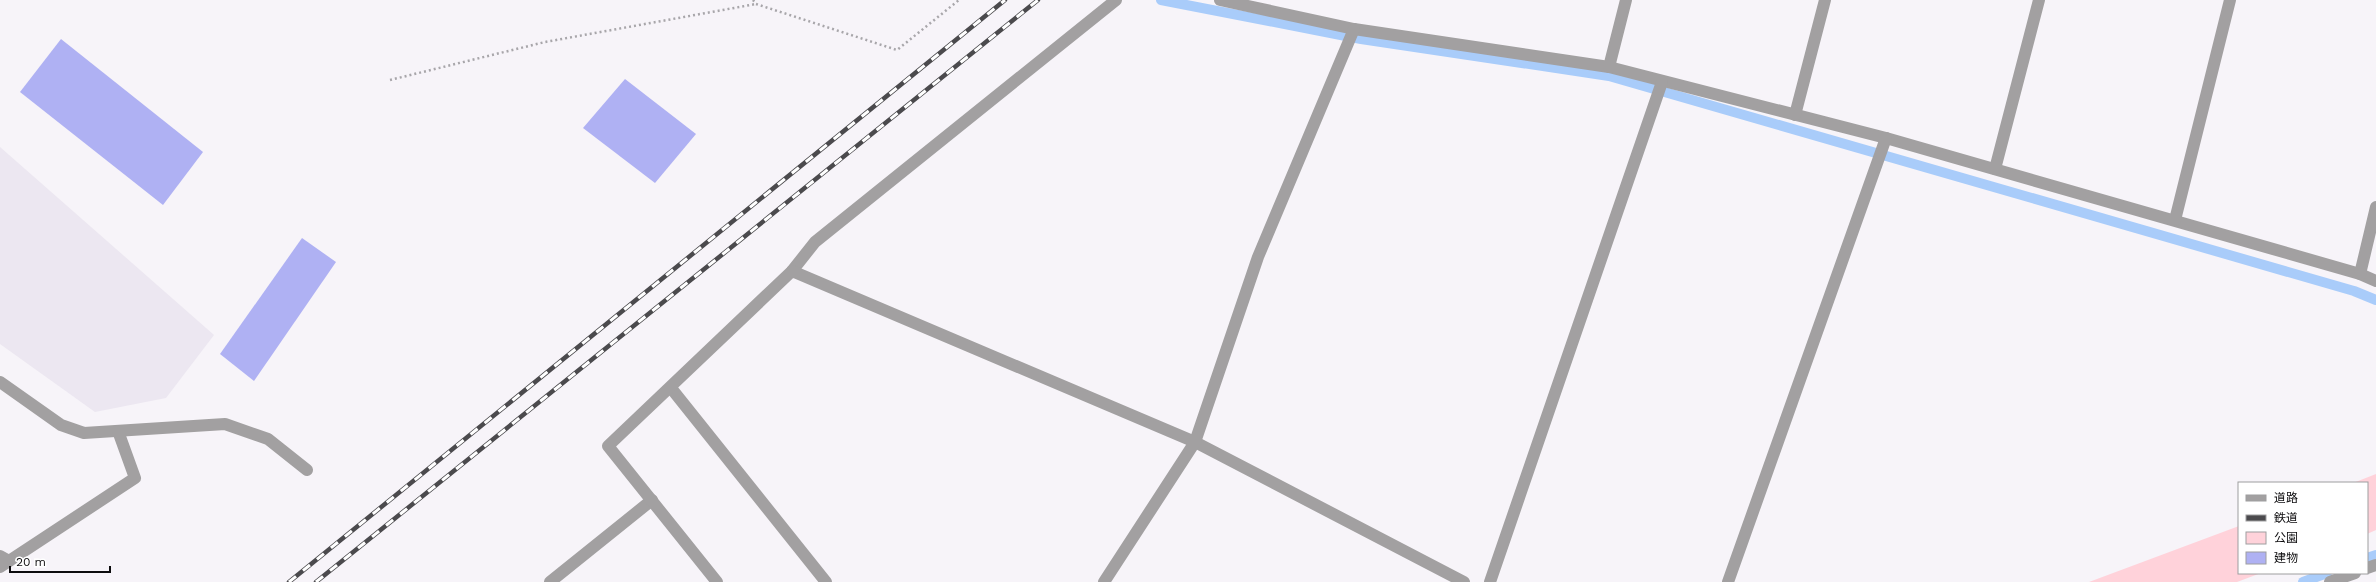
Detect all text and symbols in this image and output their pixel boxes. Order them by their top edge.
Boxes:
legend [2238,482,2368,574]
text: 道路 [2274,491,2298,505]
text: 鉄道 [2274,511,2298,525]
text: 公園 [2274,531,2298,545]
scale bar [10,548,110,574]
text: 建物 [2274,551,2298,565]
text: 20 m [16,555,46,569]

